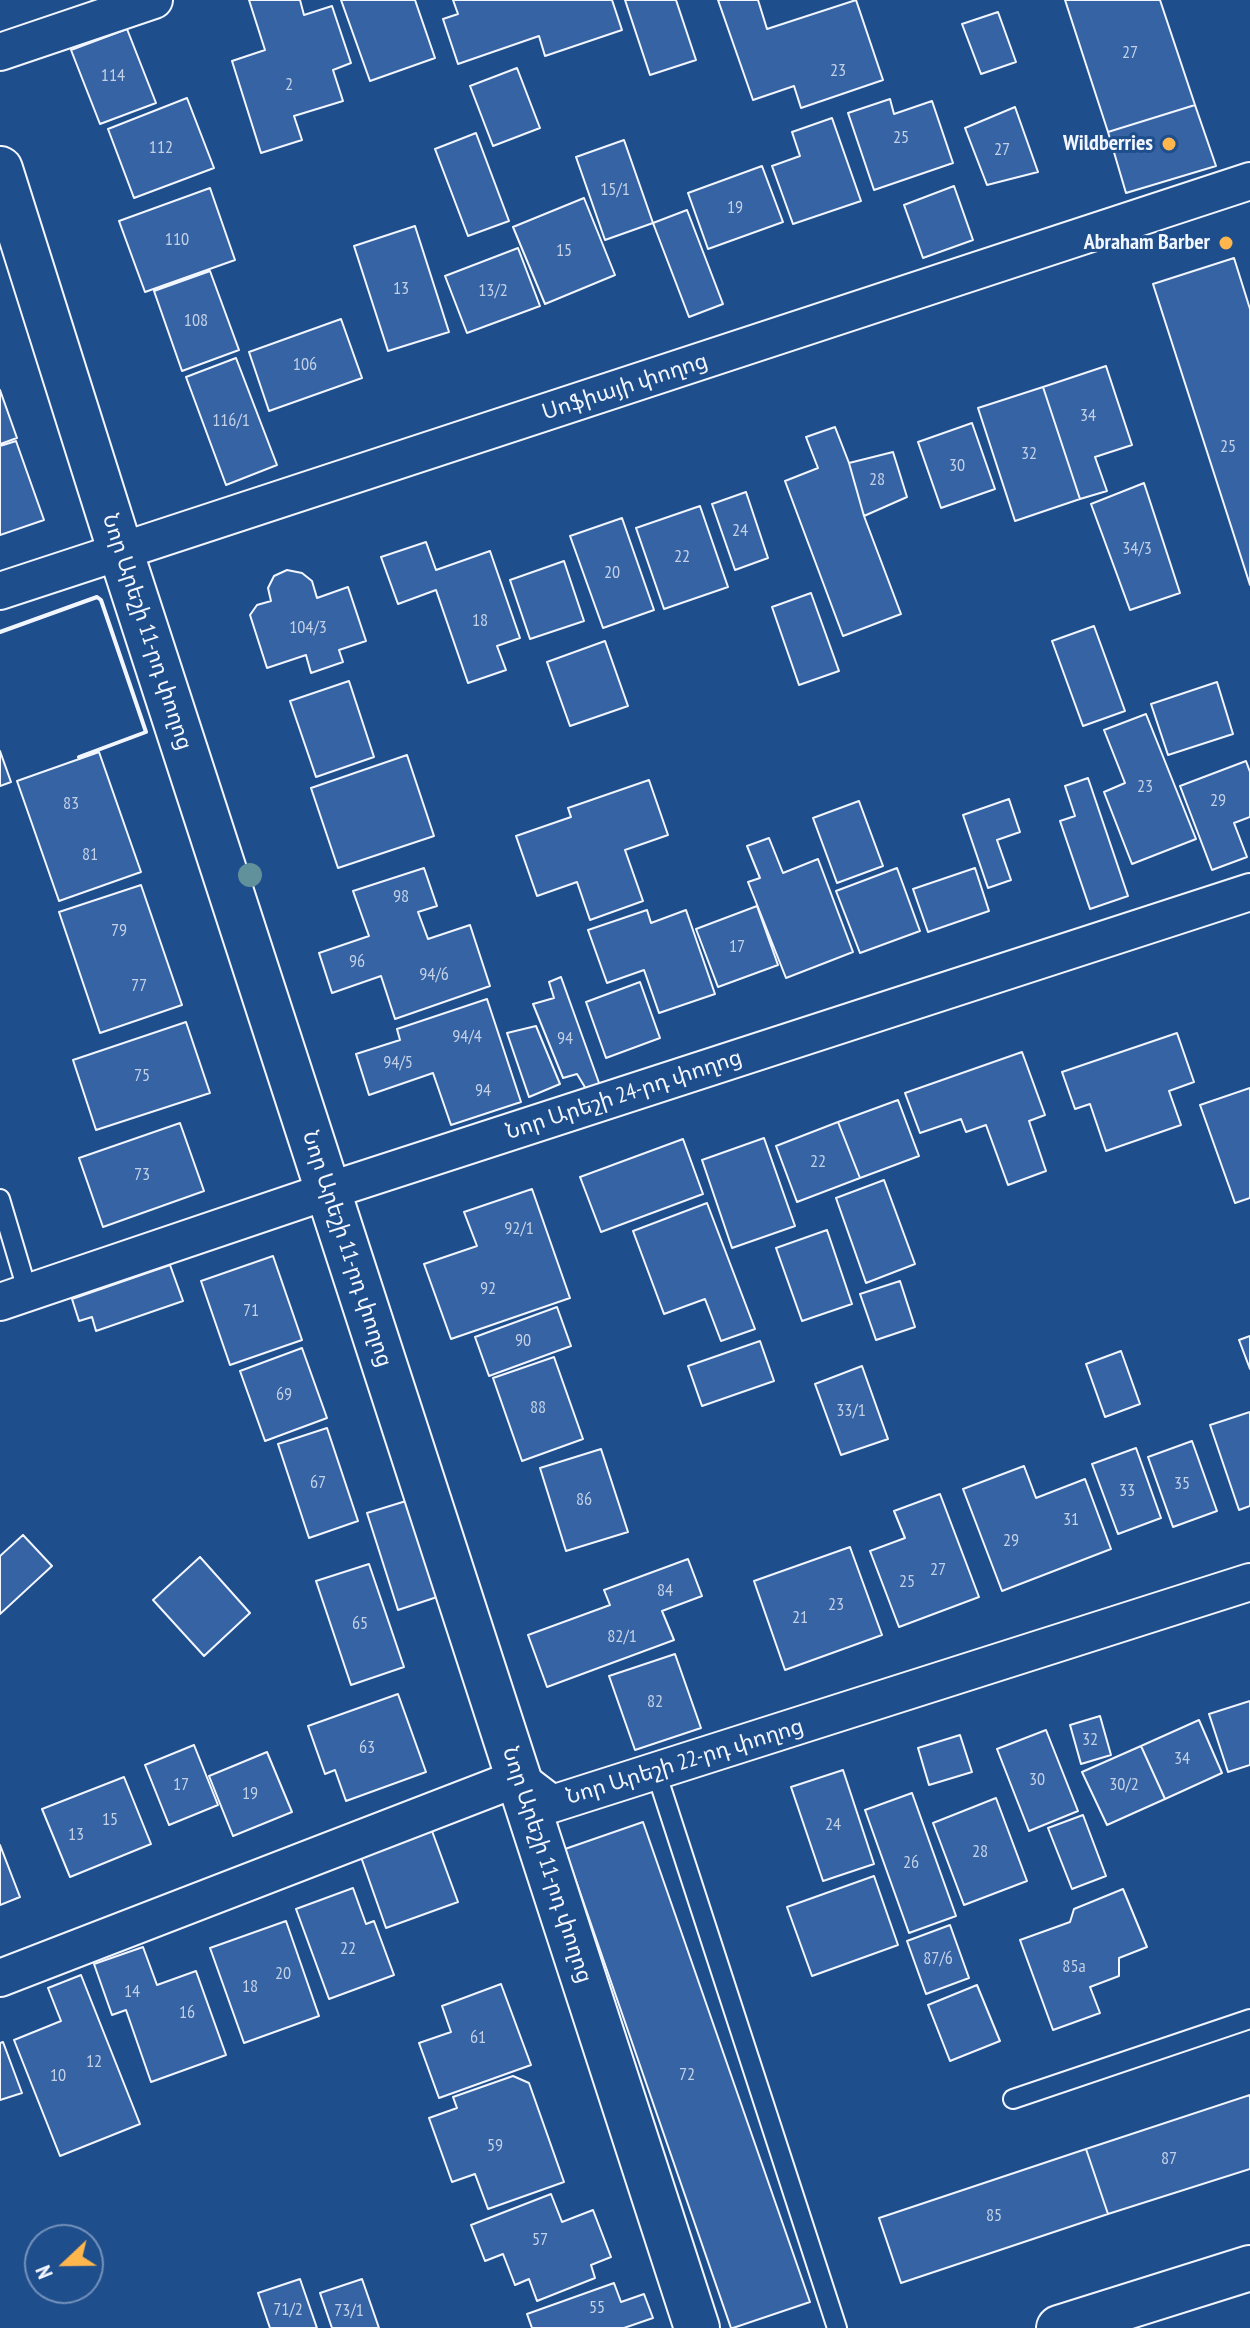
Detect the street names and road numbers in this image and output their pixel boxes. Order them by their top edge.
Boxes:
street label: Սոֆիայի փողոց [539,348,711,426]
street label: Նոր Արեշի 11-րդ փողոց [96,511,198,753]
street label: Նոր Արեշի 24-րդ փողոց [503,1044,745,1146]
street label: Նոր Արեշի 11-րդ փողոց [296,1128,398,1370]
street label: Նոր Արեշի 22-րդ փողոց [563,1713,807,1811]
street label: Նոր Արեշի 11-րդ փողոց [496,1744,598,1986]

